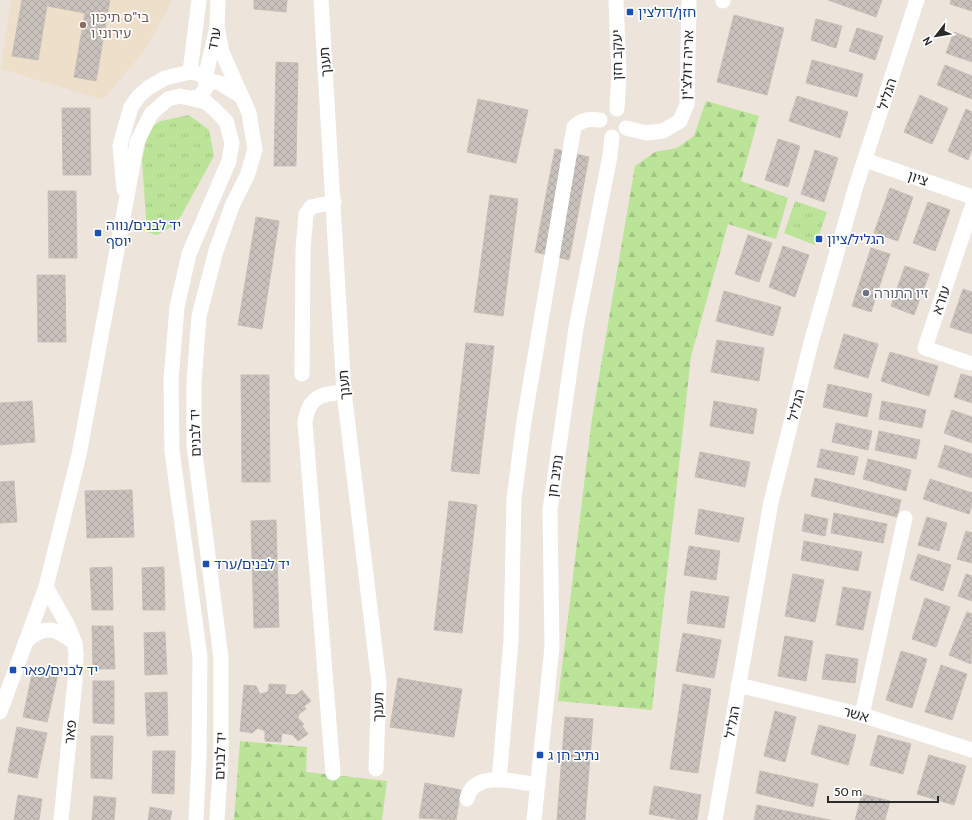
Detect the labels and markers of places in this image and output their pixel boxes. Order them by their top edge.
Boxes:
place label: חזן/דולצין [638,3,696,21]
marker: חזן/דולצין [625,7,635,17]
place label: בי"ס תיכון עירוני ו [91,8,149,42]
marker: בי"ס תיכון עירוני ו [78,20,88,30]
place label: יד לבנים/נווה יוסף [106,216,181,250]
marker: יד לבנים/נווה יוסף [93,228,103,238]
place label: הגליל/ציון [827,230,885,248]
marker: הגליל/ציון [814,234,824,244]
place label: זיו התורה [874,284,929,302]
marker: זיו התורה [861,288,871,298]
place label: יד לבנים/ערד [214,555,290,573]
marker: יד לבנים/ערד [201,559,211,569]
place label: יד לבנים/פאר [21,661,98,679]
marker: יד לבנים/פאר [8,665,18,675]
place label: נתיב חן ג [548,746,599,764]
marker: נתיב חן ג [535,750,545,760]

